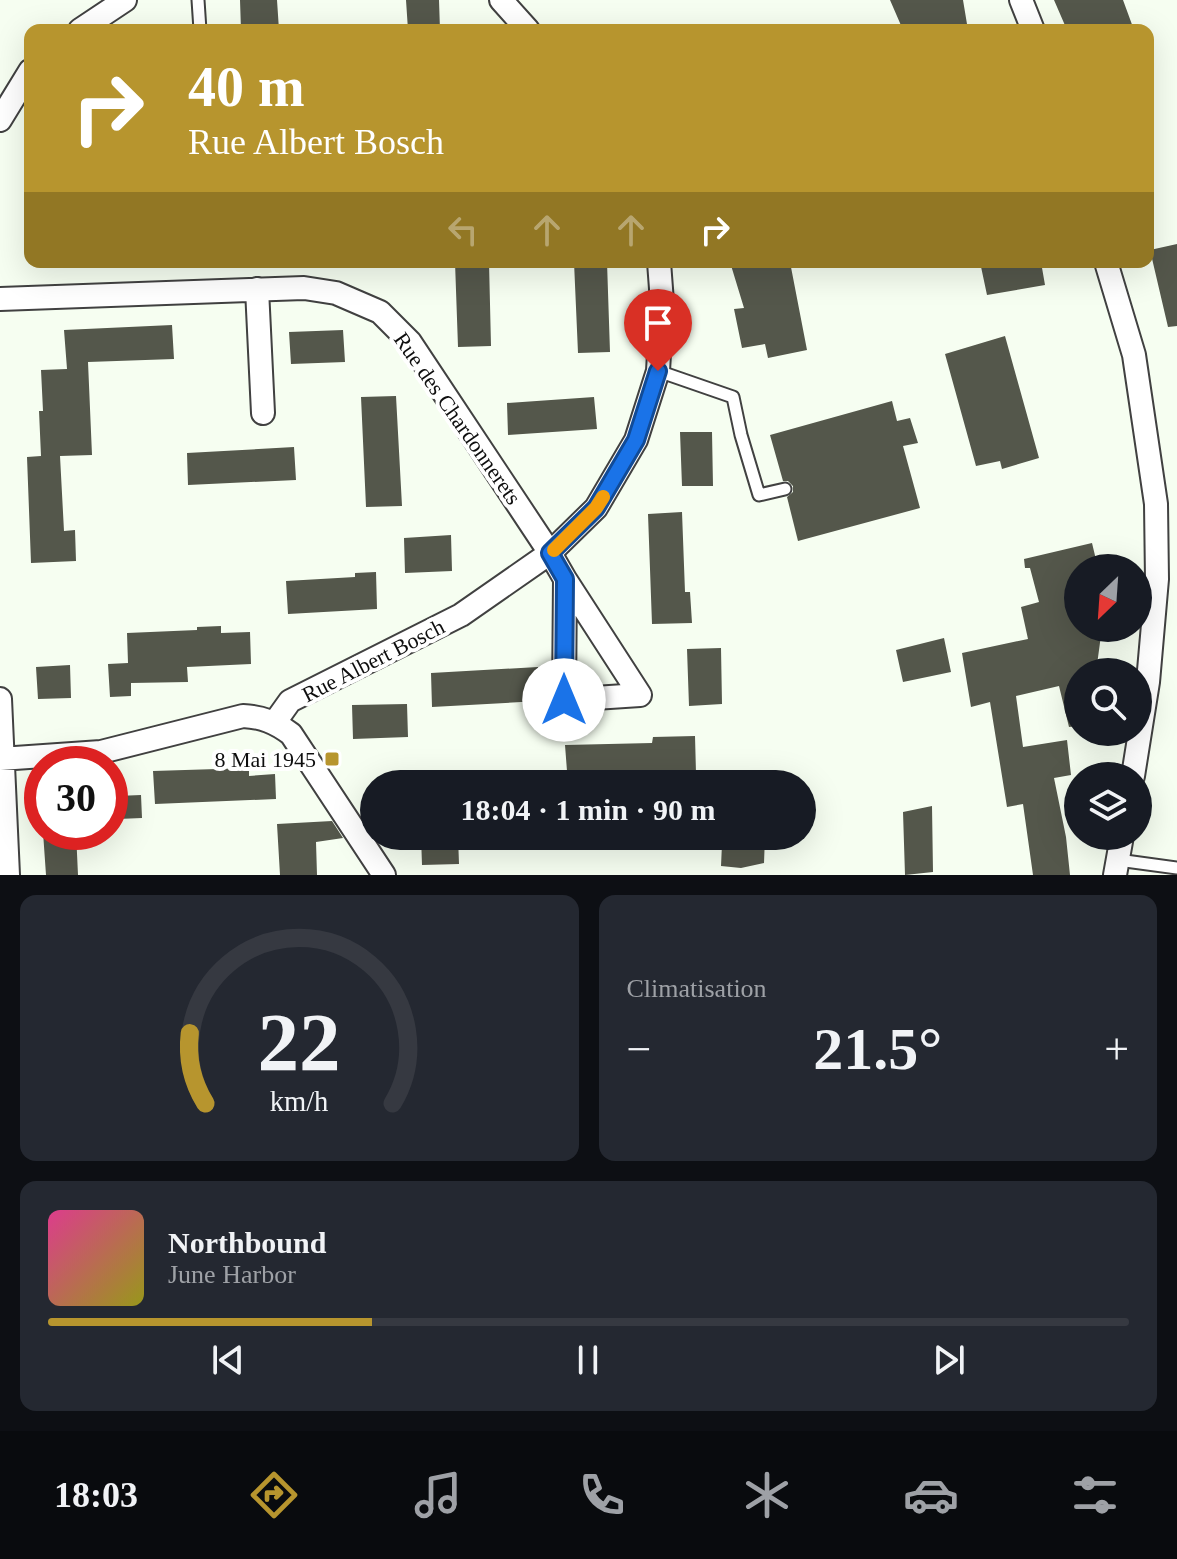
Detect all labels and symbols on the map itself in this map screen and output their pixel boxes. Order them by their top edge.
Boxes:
pin [624,289,692,371]
street label: Rue des Chardonnerets [389,328,526,509]
north arrow [1064,554,1152,642]
street label: Rue Albert Bosch [298,614,449,707]
position arrow [522,658,606,742]
speed limit sign: 30 [24,746,128,850]
place label: 8 Mai 1945 [215,747,316,772]
marker: 8 Mai 1945 [323,750,341,768]

